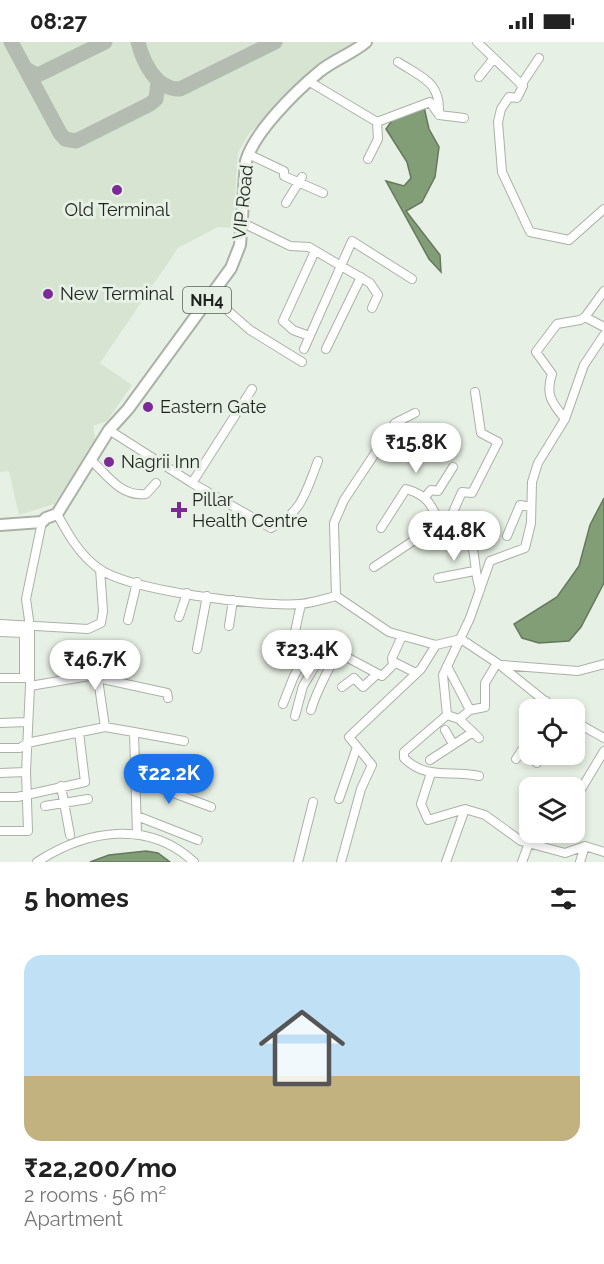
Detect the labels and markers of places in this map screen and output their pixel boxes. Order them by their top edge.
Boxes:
marker: Old Terminal [110,183,124,197]
place label: Old Terminal [64,199,170,220]
place label: New Terminal [60,283,174,304]
marker: New Terminal [41,287,55,301]
place label: Eastern Gate [160,396,267,417]
marker: Eastern Gate [141,400,155,414]
pin: ₹15.8K [367,423,465,474]
place label: Nagrii Inn [121,451,200,472]
marker: Nagrii Inn [102,455,116,469]
place label: Pillar Health Centre [192,489,308,531]
marker: Pillar Health Centre [170,501,188,519]
pin: ₹44.8K [405,511,503,562]
pin: ₹23.4K [258,630,356,681]
pin: ₹46.7K [46,640,144,691]
pin: ₹22.2K [120,754,218,805]

